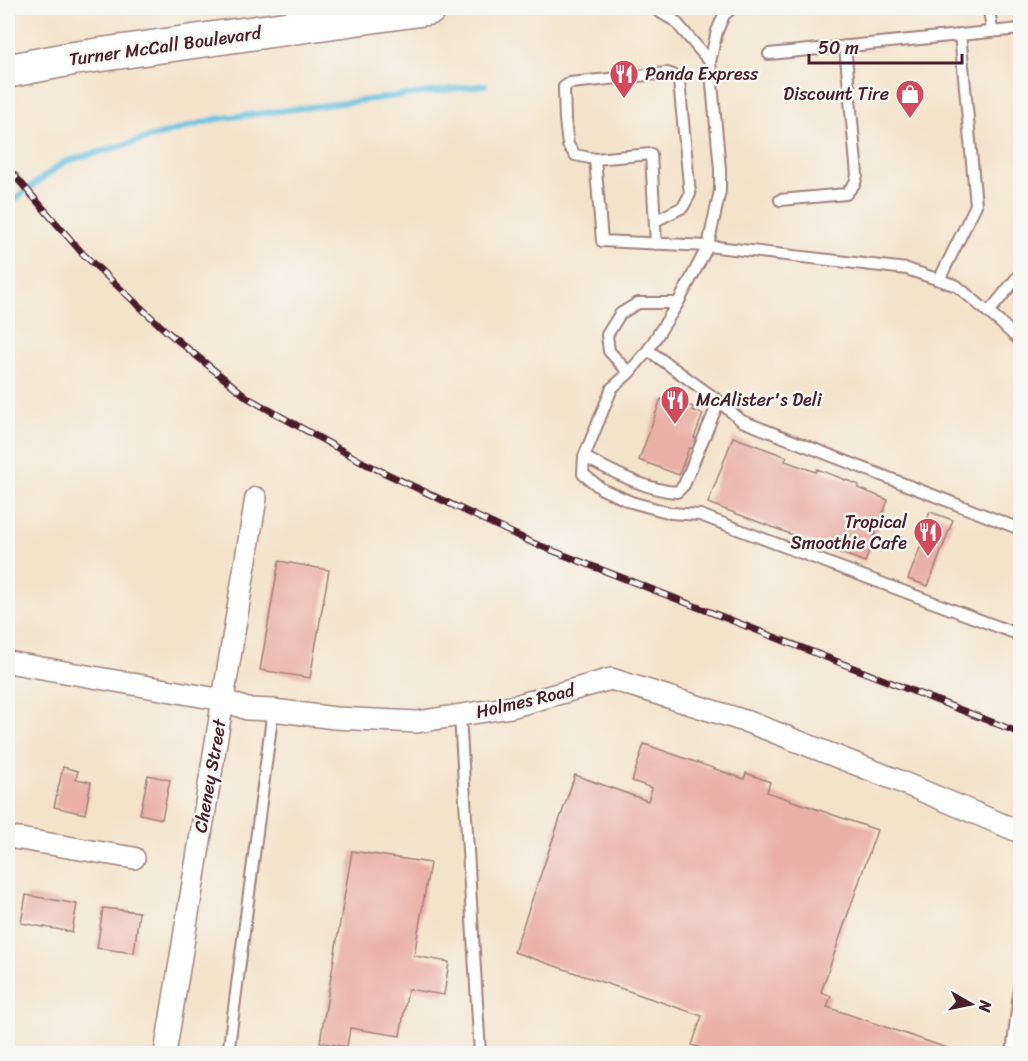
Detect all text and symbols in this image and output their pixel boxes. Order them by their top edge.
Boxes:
street label: Turner McCall Boulevard [67,16,265,75]
scale bar [809,27,962,65]
text: 50 m [818,32,859,64]
restaurant icon: Panda Express [608,58,640,100]
place label: Panda Express [645,58,759,90]
place label: Discount Tire [783,78,889,110]
shop icon: Discount Tire [894,78,926,120]
restaurant icon: McAlister's Deli [659,384,691,426]
place label: McAlister's Deli [696,384,823,416]
place label: Tropical Smoothie Cafe [790,506,908,559]
restaurant icon: Tropical Smoothie Cafe [912,516,944,558]
street label: Holmes Road [472,674,579,728]
street label: Cheney Street [184,716,236,835]
north arrow [941,974,1001,1034]
text: N [970,998,1001,1015]

